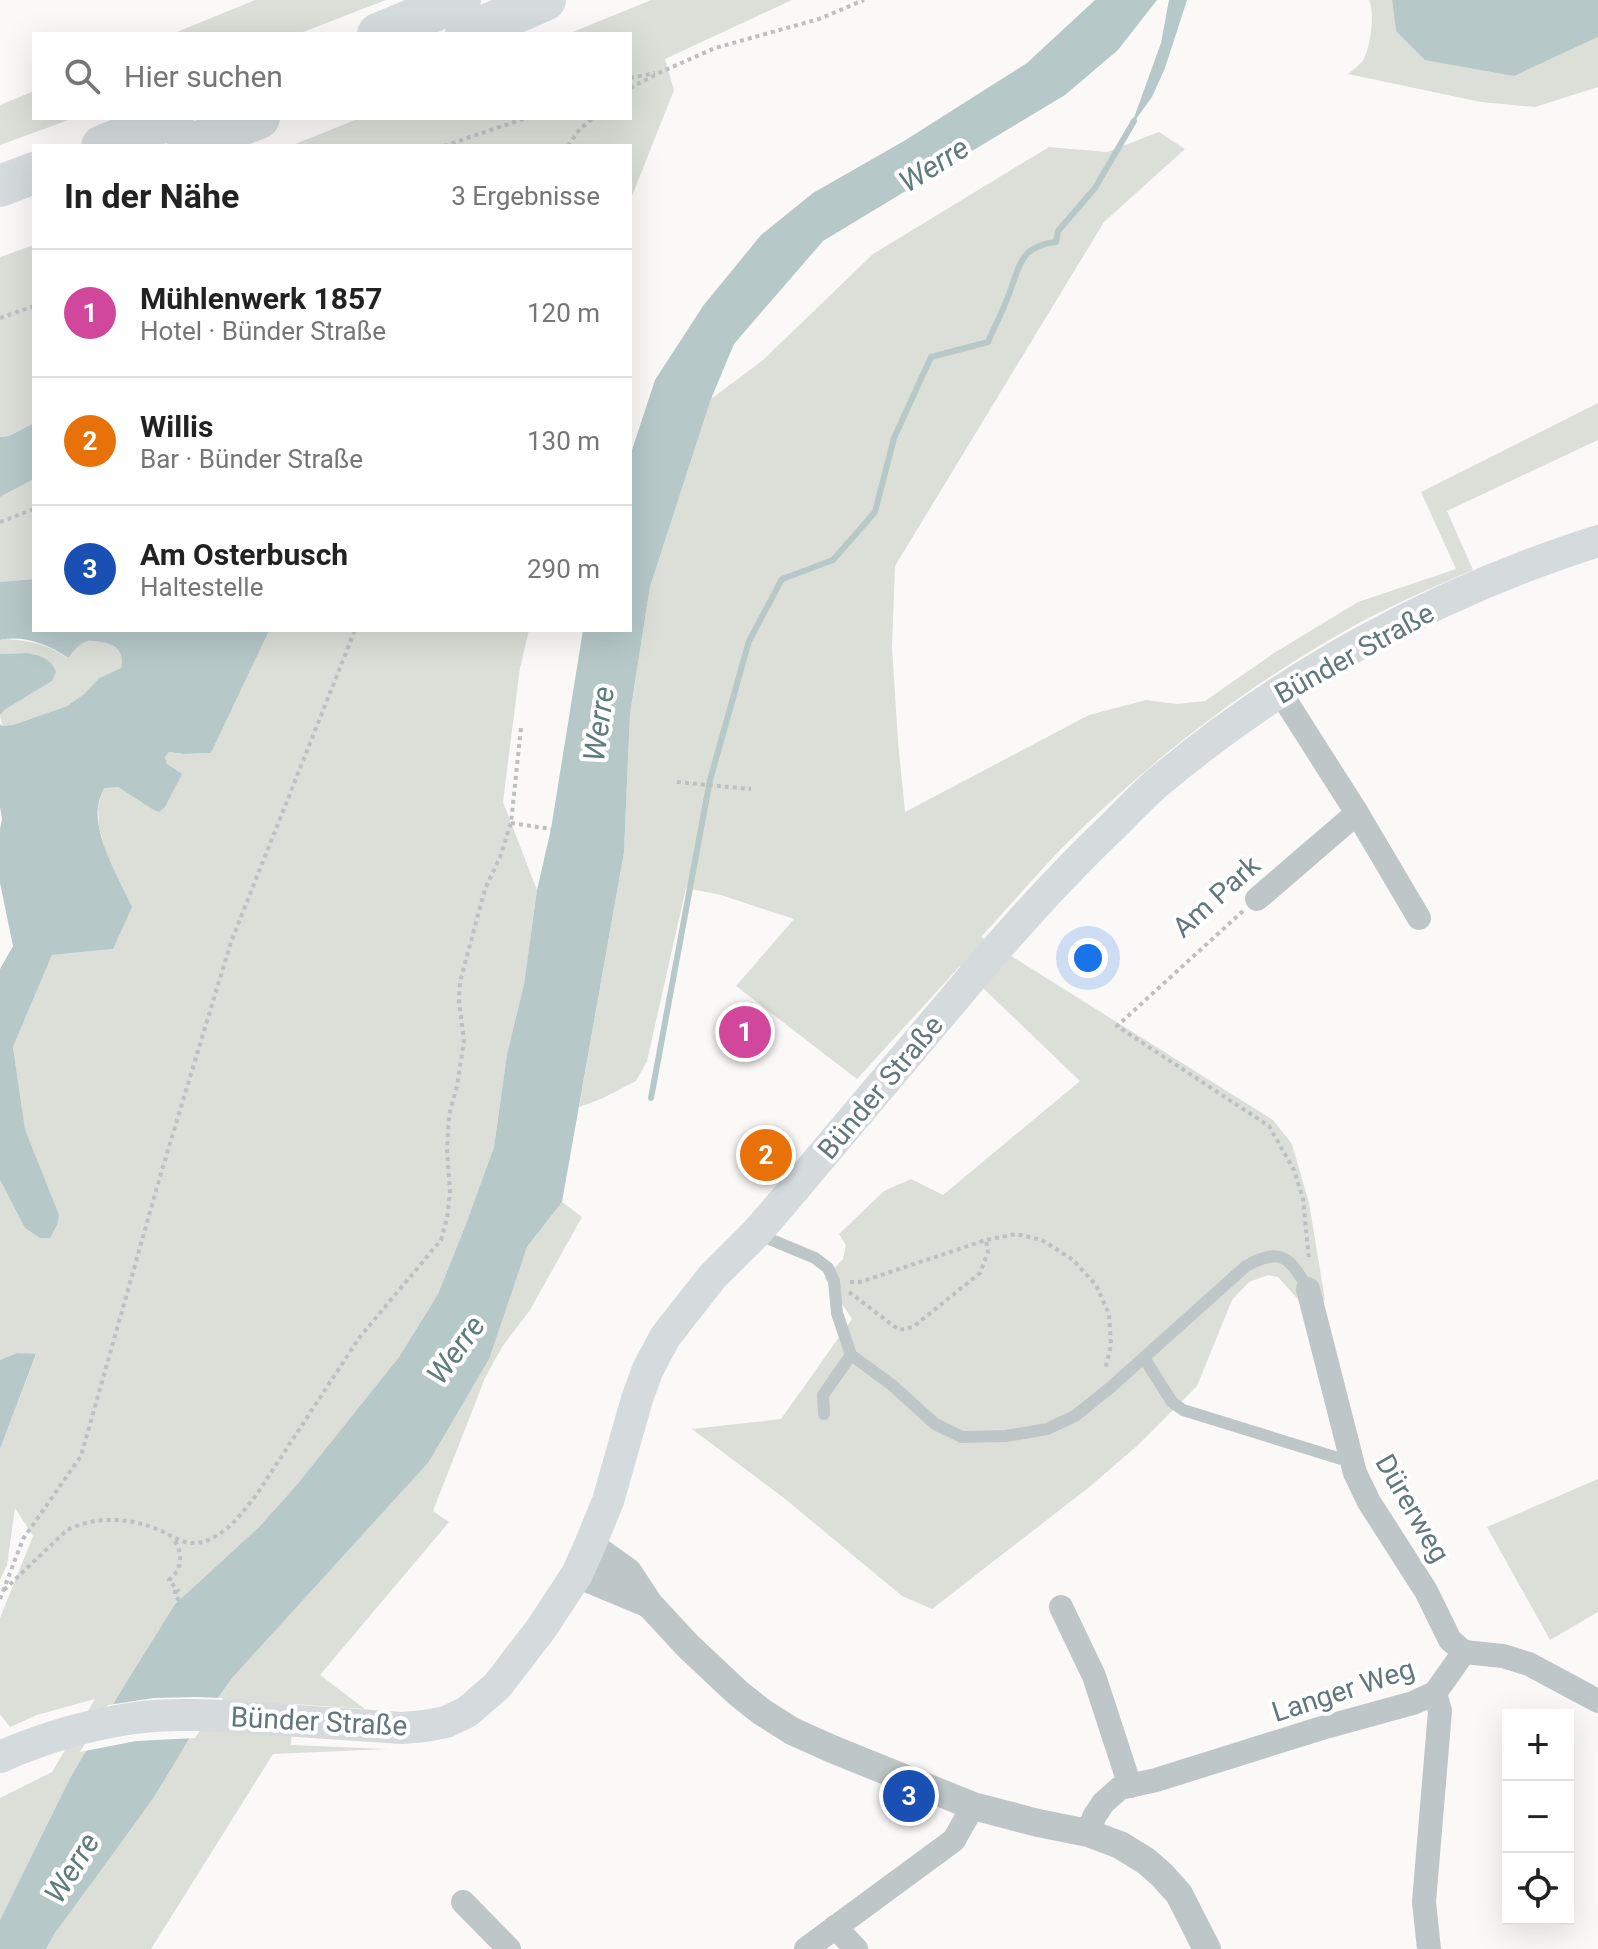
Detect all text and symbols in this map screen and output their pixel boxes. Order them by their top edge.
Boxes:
search box [32,32,632,120]
icon: search [60,54,104,98]
text: Hier suchen [124,59,283,94]
water label: Werre [892,130,975,199]
text: In der Nähe [64,176,239,216]
text: 3 Ergebnisse [451,181,600,211]
text: Mühlenwerk 1857 [140,281,382,316]
text: 1 [83,298,97,328]
text: 120 m [527,298,600,328]
text: Hotel · Bünder Straße [140,316,386,346]
text: Willis [140,409,213,444]
text: 2 [83,426,97,456]
text: 130 m [527,426,600,456]
text: Bar · Bünder Straße [140,444,363,474]
text: Am Osterbusch [140,537,348,572]
text: 3 [83,554,97,584]
text: 290 m [527,554,600,584]
text: Haltestelle [140,572,263,602]
street label: Bünder Straße [1269,596,1440,711]
water label: Werre [576,684,621,764]
street label: Am Park [1166,848,1267,944]
your location [1068,938,1108,978]
pin: 1 [719,1002,771,1062]
street label: Bünder Straße [811,1009,950,1166]
pin: 2 [740,1125,792,1185]
water label: Werre [419,1309,492,1391]
street label: Dürerweg [1368,1448,1457,1568]
street label: Langer Weg [1268,1652,1419,1729]
street label: Bünder Straße [230,1700,408,1743]
map controls [1502,1709,1574,1925]
button: + [1502,1709,1574,1781]
pin: 3 [883,1766,935,1826]
button: − [1502,1781,1574,1853]
water label: Werre [37,1826,106,1909]
button: locate [1502,1853,1574,1925]

